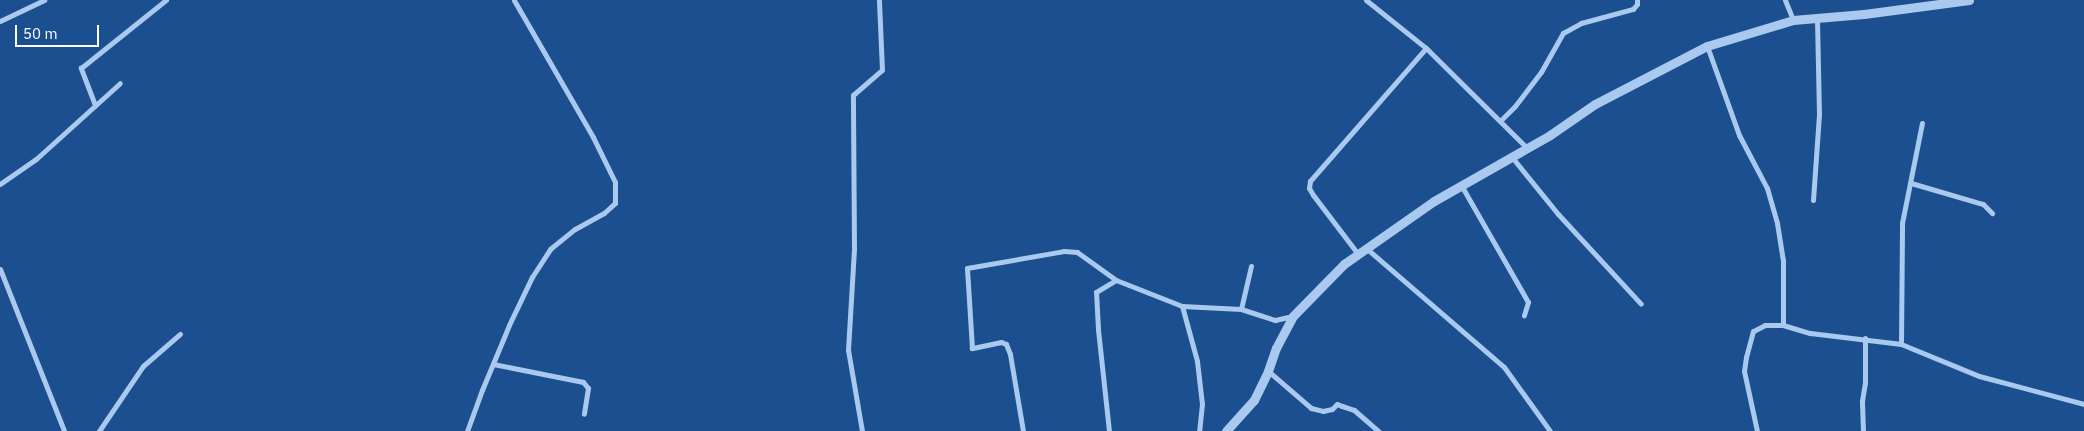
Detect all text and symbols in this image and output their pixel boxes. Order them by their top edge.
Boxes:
scale bar [18,15,101,47]
text: 50 m [23,24,58,43]

